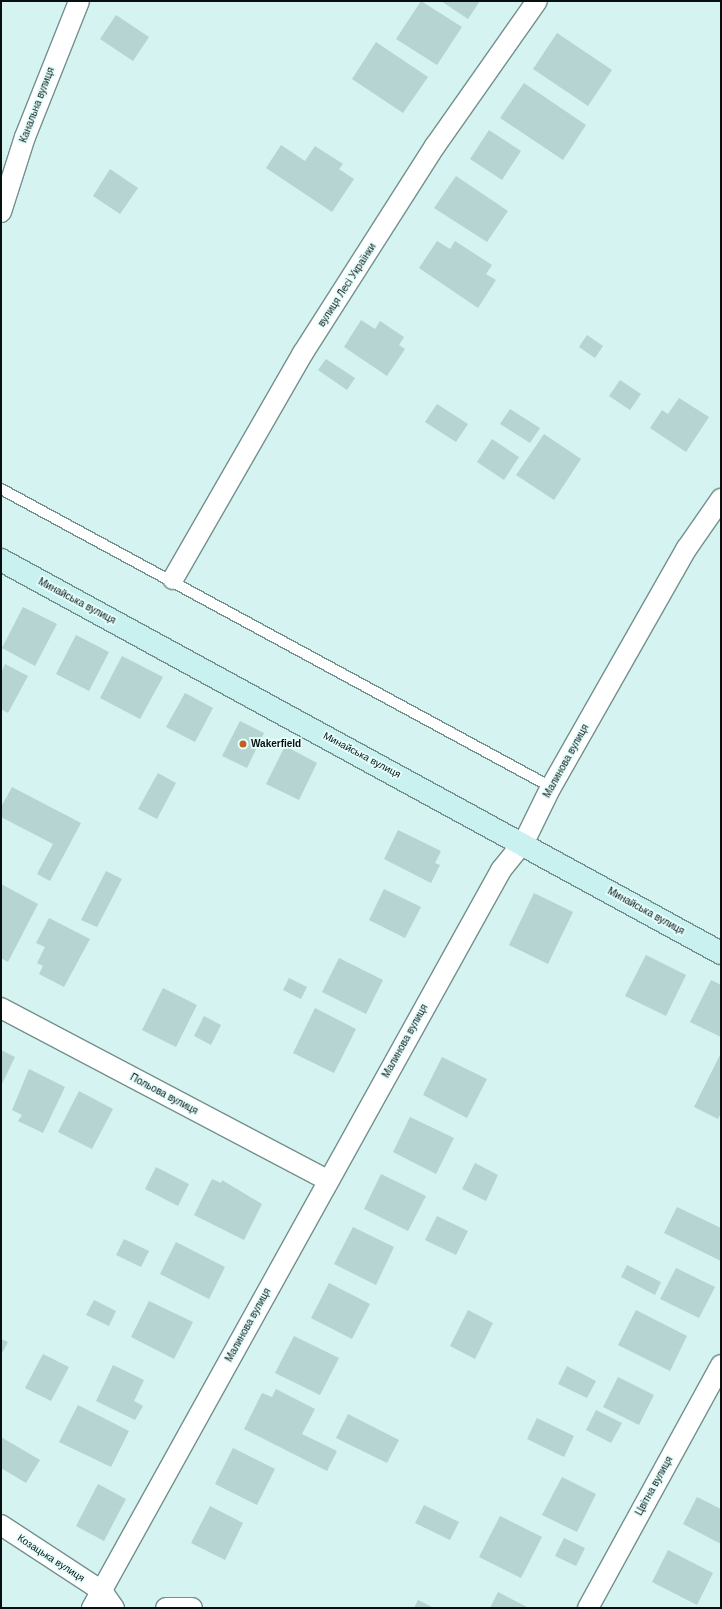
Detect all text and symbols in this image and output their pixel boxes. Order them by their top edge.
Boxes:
street label: Канальна вулиця [17,66,57,144]
street label: вулиця Лесі Українки [316,241,378,329]
street label: Минайська вулиця [36,575,118,627]
street label: Малинова вулиця [541,722,591,800]
street label: Минайська вулиця [321,729,403,781]
place label: Wakerfield [251,738,301,750]
marker: Wakerfield [238,739,248,749]
street label: Минайська вулиця [605,885,687,937]
street label: Малинова вулиця [380,1002,430,1080]
street label: Польова вулиця [128,1071,200,1117]
street label: Малинова вулиця [223,1286,273,1364]
street label: Цвітна вулиця [633,1454,675,1518]
street label: Козацька вулиця [15,1532,87,1584]

